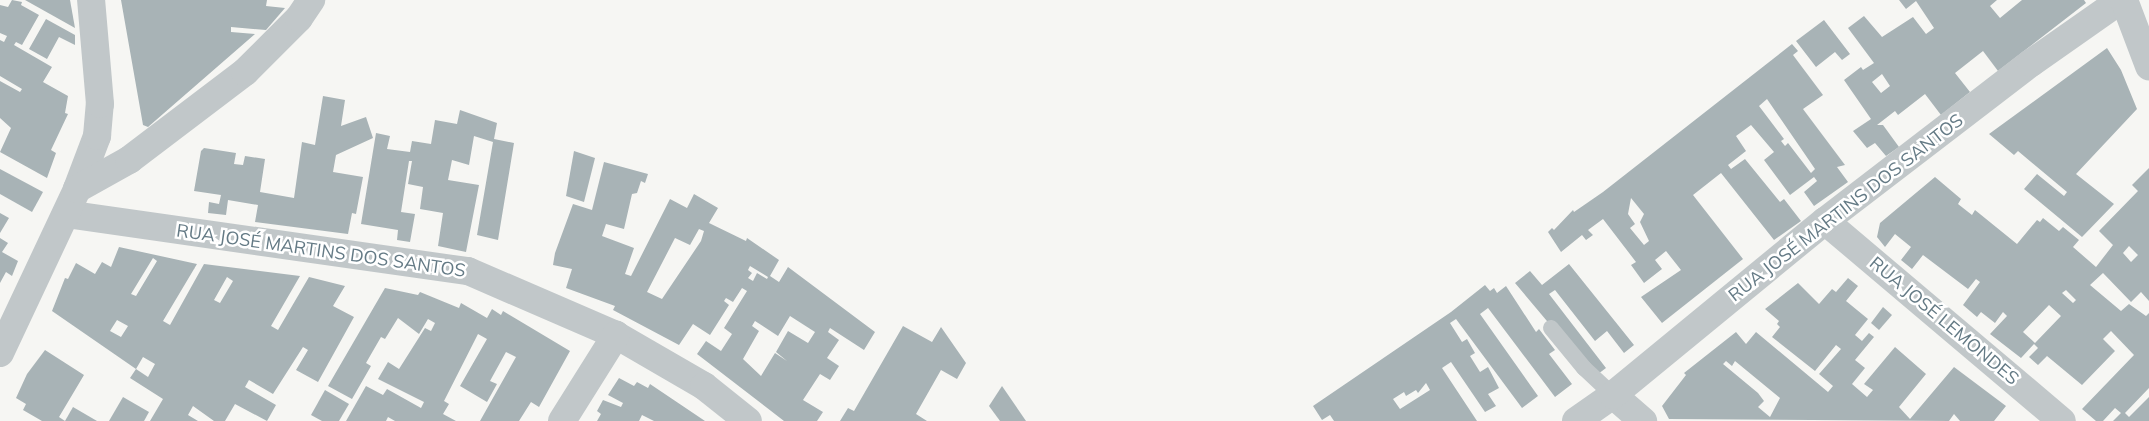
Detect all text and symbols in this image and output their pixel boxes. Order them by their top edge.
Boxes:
street label: RUA JOSÉ MARTINS DOS SANTOS [1724,110,1968,306]
street label: RUA JOSÉ MARTINS DOS SANTOS [175,220,467,282]
street label: RUA JOSÉ LEMONDES [1865,252,2023,390]

